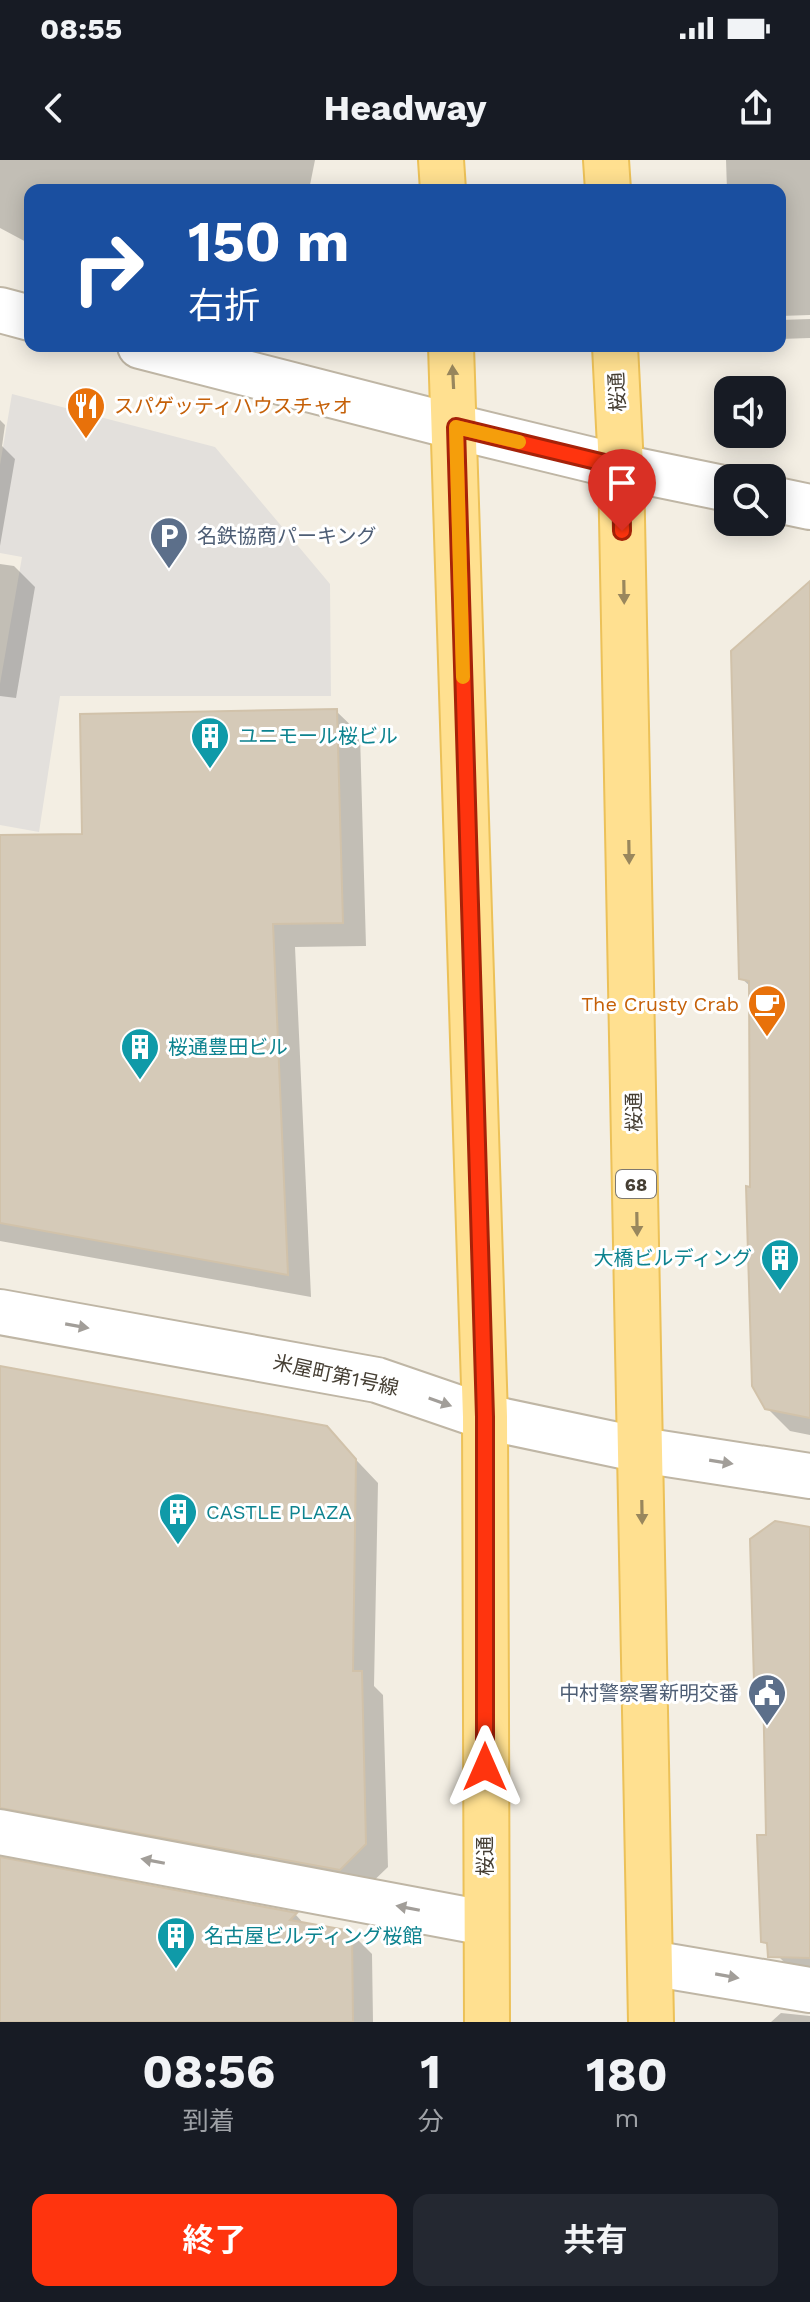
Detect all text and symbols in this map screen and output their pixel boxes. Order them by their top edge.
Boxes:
text: 08:55 [40,11,122,46]
icon: back [32,86,76,130]
icon: share [734,86,778,130]
text: Headway [324,87,486,129]
text: 150 m [188,209,350,275]
icon: right [56,216,160,320]
text: 右折 [188,285,260,327]
one-way arrow [446,364,459,389]
street label: 桜通 [604,371,630,413]
map controls [714,376,786,536]
button: sound [714,376,786,448]
restaurant icon: スパゲッティハウスチャオ [65,385,107,440]
place label: スパゲッティハウスチャオ [114,394,353,418]
pin [588,449,656,531]
icon: arrive [600,461,644,505]
button: search [714,464,786,536]
parking icon: 名鉄協商パーキング [148,515,190,570]
place label: 名鉄協商パーキング [197,524,376,548]
one-way arrow [617,580,630,605]
building icon: ユニモール桜ビル [189,715,231,770]
place label: ユニモール桜ビル [238,724,398,748]
one-way arrow [623,840,635,865]
cafe icon: The Crusty Crab [746,983,788,1038]
place label: The Crusty Crab [581,992,739,1016]
building icon: 桜通豊田ビル [119,1026,161,1081]
place label: 桜通豊田ビル [168,1035,288,1059]
street label: 桜通 [622,1092,646,1132]
road number: 68 [616,1170,656,1198]
one-way arrow [630,1212,643,1237]
building icon: 大橋ビルディング [759,1237,801,1292]
place label: 大橋ビルディング [593,1246,752,1270]
one-way arrow [65,1320,90,1332]
street label: 米屋町第1号線 [271,1350,401,1400]
one-way arrow [428,1396,452,1408]
one-way arrow [709,1456,734,1469]
building icon: CASTLE PLAZA [157,1491,199,1546]
place label: CASTLE PLAZA [206,1500,352,1524]
one-way arrow [636,1500,649,1525]
public building icon: 中村警察署新明交番 [746,1672,788,1727]
place label: 中村警察署新明交番 [559,1681,739,1705]
position arrow [443,1725,527,1809]
street label: 桜通 [473,1836,497,1876]
one-way arrow [140,1854,165,1866]
one-way arrow [396,1902,421,1914]
building icon: 名古屋ビルディング桜館 [155,1915,197,1970]
place label: 名古屋ビルディング桜館 [204,1924,423,1948]
one-way arrow [714,1970,739,1983]
text: 08:56 [142,2043,275,2100]
text: 1 [420,2043,441,2100]
text: 180 [586,2046,668,2103]
text: m [614,2103,639,2133]
text: 到着 [183,2106,235,2136]
text: 分 [418,2106,444,2136]
button: 終了 [32,2194,397,2286]
button: 共有 [413,2194,778,2286]

